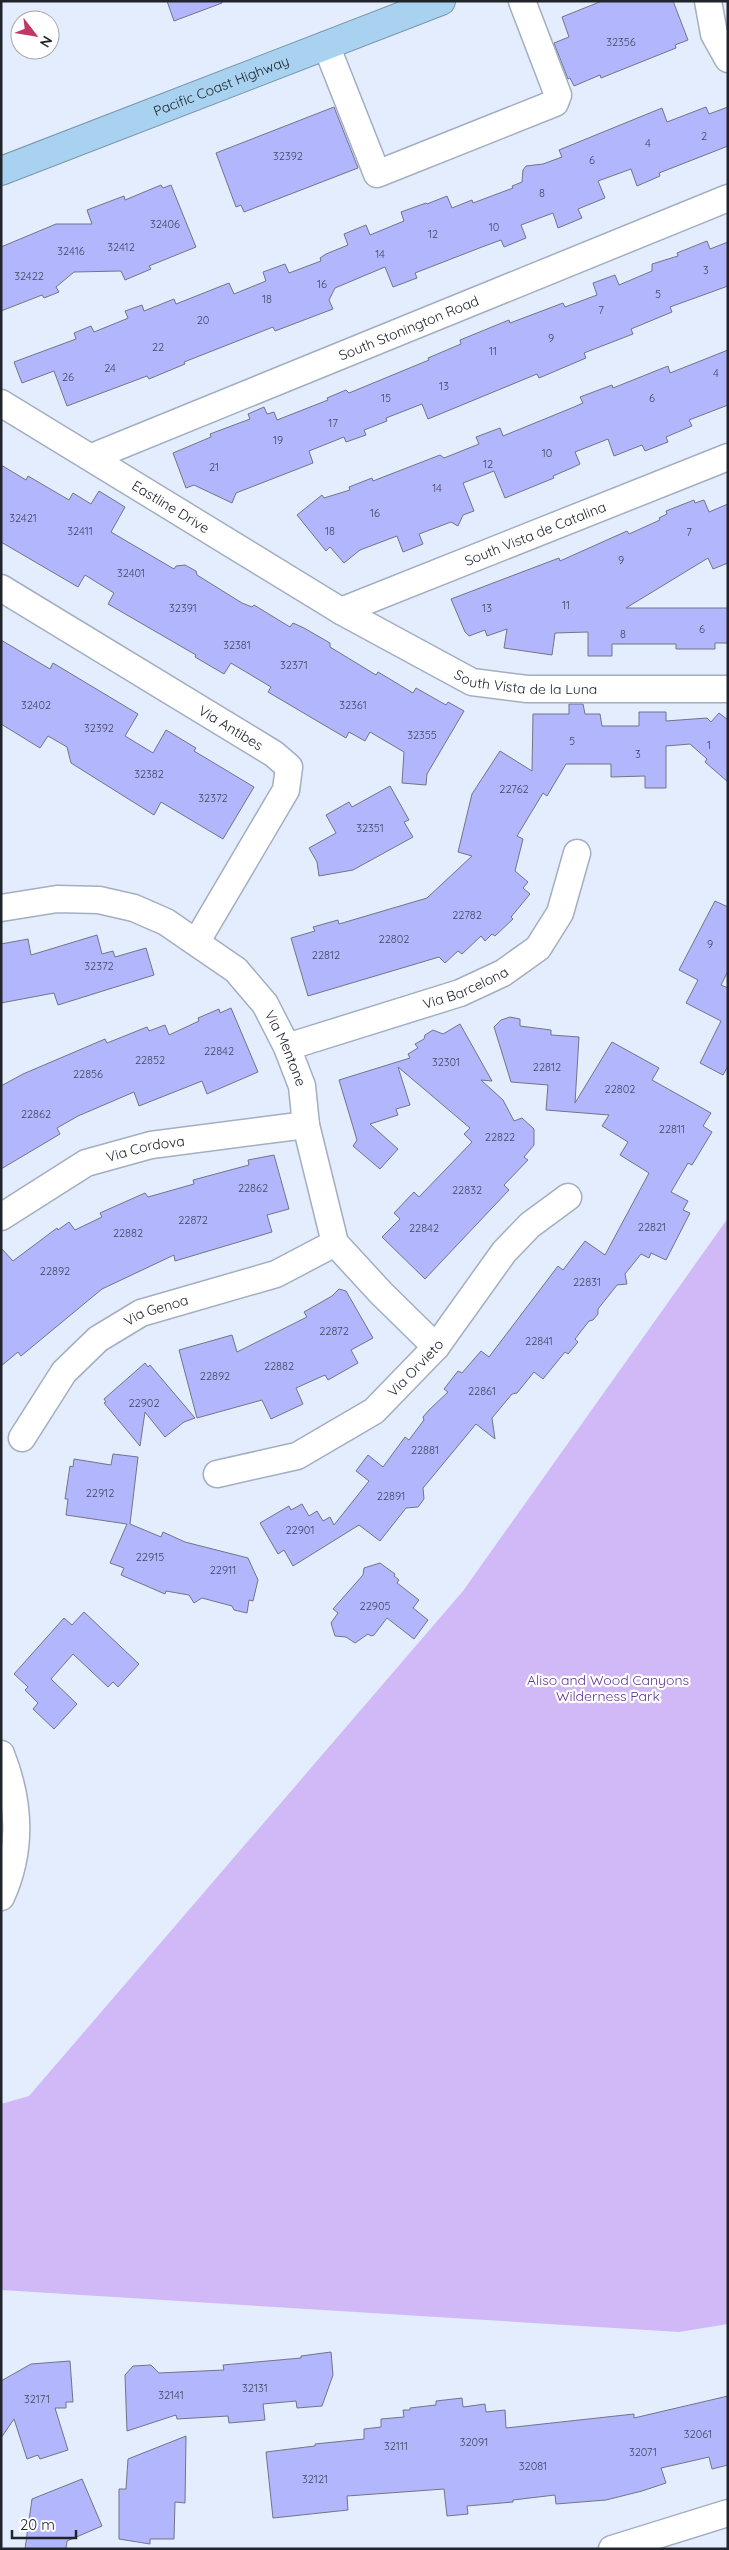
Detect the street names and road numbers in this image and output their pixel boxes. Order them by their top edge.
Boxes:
street label: Pacific Coast Highway [151,52,292,120]
street label: South Stonington Road [336,291,481,365]
street label: Eastline Drive [129,476,213,537]
street label: South Vista de Catalina [462,498,609,570]
street label: South Vista de la Luna [451,665,597,698]
street label: Via Antibes [195,701,267,754]
street label: Via Barcelona [421,963,512,1013]
street label: Via Mentone [261,1007,310,1089]
street label: Via Cordova [104,1132,186,1166]
street label: Via Genoa [120,1291,190,1330]
street label: Via Orvieto [384,1336,447,1400]

